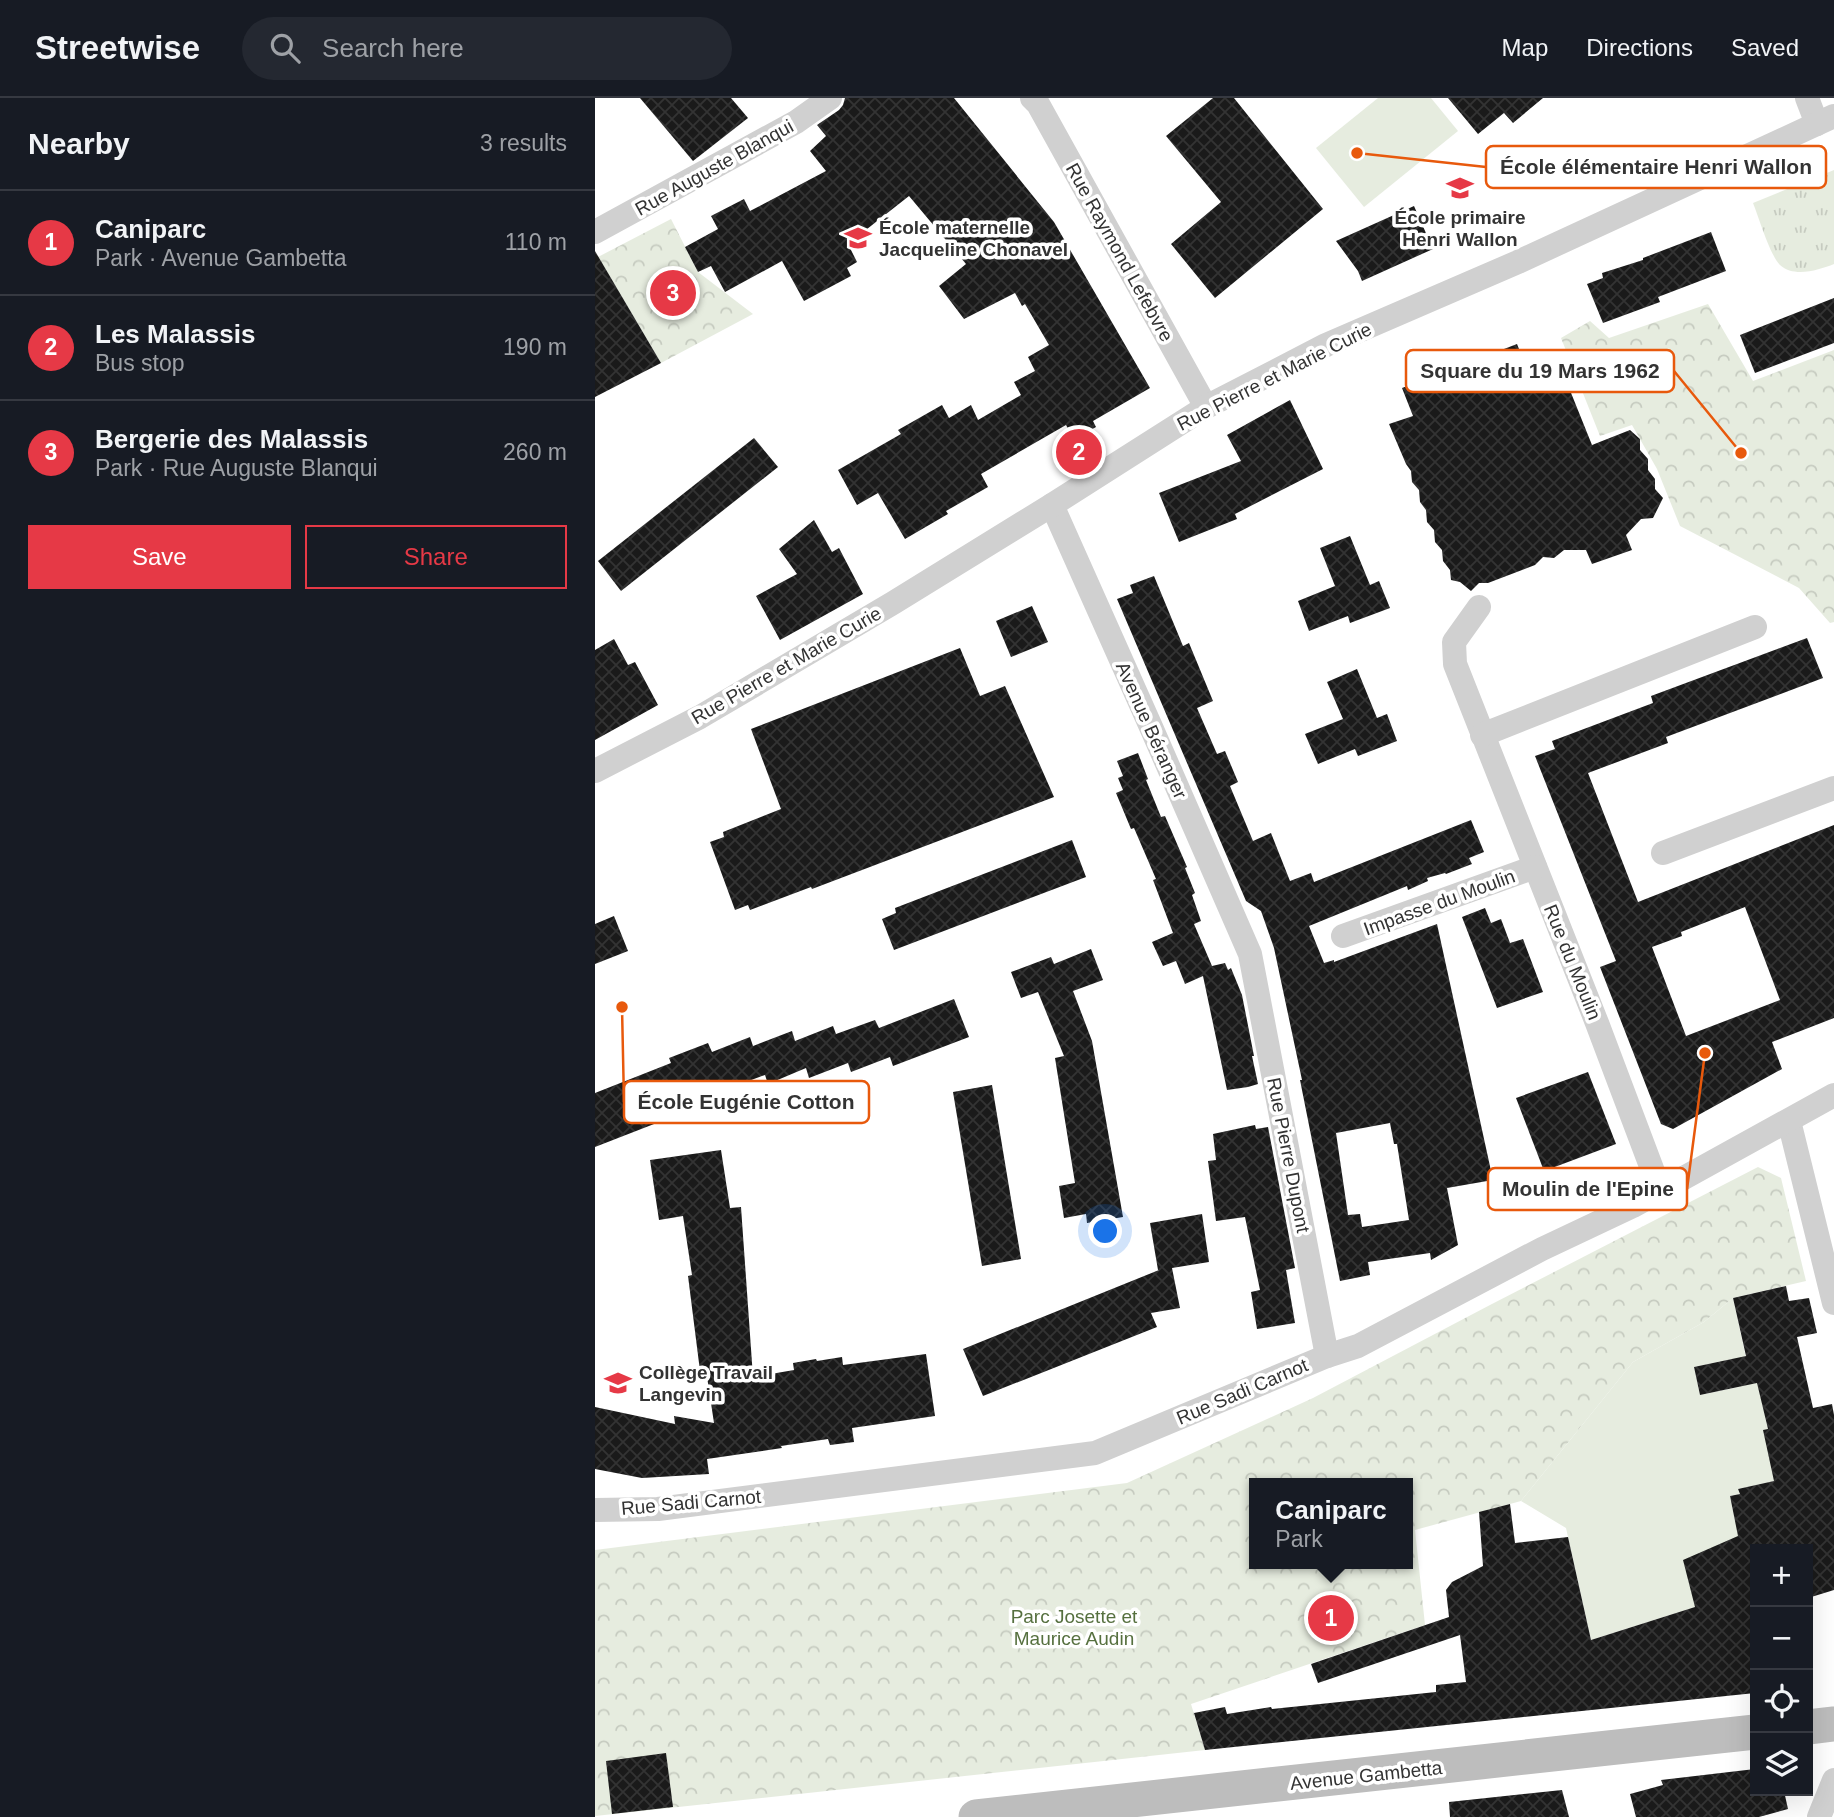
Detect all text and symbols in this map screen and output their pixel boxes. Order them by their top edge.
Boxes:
search box [242,17,732,80]
text: Streetwise [35,29,200,66]
icon: search [266,29,304,67]
text: Search here [322,33,464,63]
text: Map [1502,34,1548,61]
text: Directions [1586,34,1693,61]
text: Saved [1731,34,1799,61]
street label: Rue Auguste Blanqui [632,115,797,220]
text: Nearby [28,127,130,160]
text: 3 results [480,130,567,156]
callout: École élémentaire Henri Wallon [1486,146,1826,188]
text: École élémentaire Henri Wallon [1500,155,1812,178]
street label: Rue Raymond Lefebvre [1062,159,1177,345]
school or university icon: École primaire Henri Wallon [1445,173,1475,203]
place label: École primaire Henri Wallon [1395,207,1525,250]
text: Caniparc [95,214,206,244]
place label: École maternelle Jacqueline Chonavel [879,217,1068,260]
school or university icon: École maternelle Jacqueline Chonavel [843,223,873,253]
text: 1 [45,229,57,255]
text: 110 m [505,229,567,255]
text: Park · Avenue Gambetta [95,245,346,271]
pin: 3 [650,267,696,319]
street label: Rue Pierre et Marie Curie [1173,318,1375,435]
text: Les Malassis [95,319,255,349]
text: 2 [45,334,57,360]
text: 190 m [503,334,567,360]
text: Bus stop [95,350,185,376]
callout: Square du 19 Mars 1962 [1406,350,1674,392]
text: Square du 19 Mars 1962 [1420,359,1660,382]
text: Bergerie des Malassis [95,424,368,454]
pin: 2 [1056,426,1102,478]
text: 3 [45,439,57,465]
text: 260 m [503,439,567,465]
text: Park · Rue Auguste Blanqui [95,455,378,481]
button: Save [28,525,291,589]
button: Share [305,525,567,589]
street label: Rue Pierre et Marie Curie [688,602,885,728]
street label: Avenue Béranger [1112,659,1191,802]
street label: Impasse du Moulin [1361,865,1518,940]
street label: Rue du Moulin [1540,901,1605,1023]
street label: Rue Pierre Dupont [1263,1076,1314,1235]
callout: École Eugénie Cotton [624,1081,869,1123]
text: École Eugénie Cotton [637,1090,855,1113]
callout: Moulin de l'Epine [1488,1168,1687,1210]
text: Moulin de l'Epine [1502,1177,1674,1200]
your location [1088,1214,1122,1248]
street label: Rue Sadi Carnot [1173,1354,1312,1429]
place label: Collège Travail Langevin [639,1362,773,1405]
school or university icon: Collège Travail Langevin [603,1368,633,1398]
popup [1249,1478,1413,1569]
street label: Rue Sadi Carnot [620,1486,763,1519]
text: Caniparc [1275,1495,1387,1525]
text: Park [1275,1526,1323,1552]
map controls [1750,1544,1813,1796]
button: + [1750,1544,1813,1607]
pin: 1 [1308,1592,1354,1644]
park label: Parc Josette et Maurice Audin [1011,1606,1138,1649]
button: − [1750,1607,1813,1670]
button: locate [1750,1670,1813,1733]
button: layers [1750,1733,1813,1796]
street label: Avenue Gambetta [1289,1757,1444,1794]

